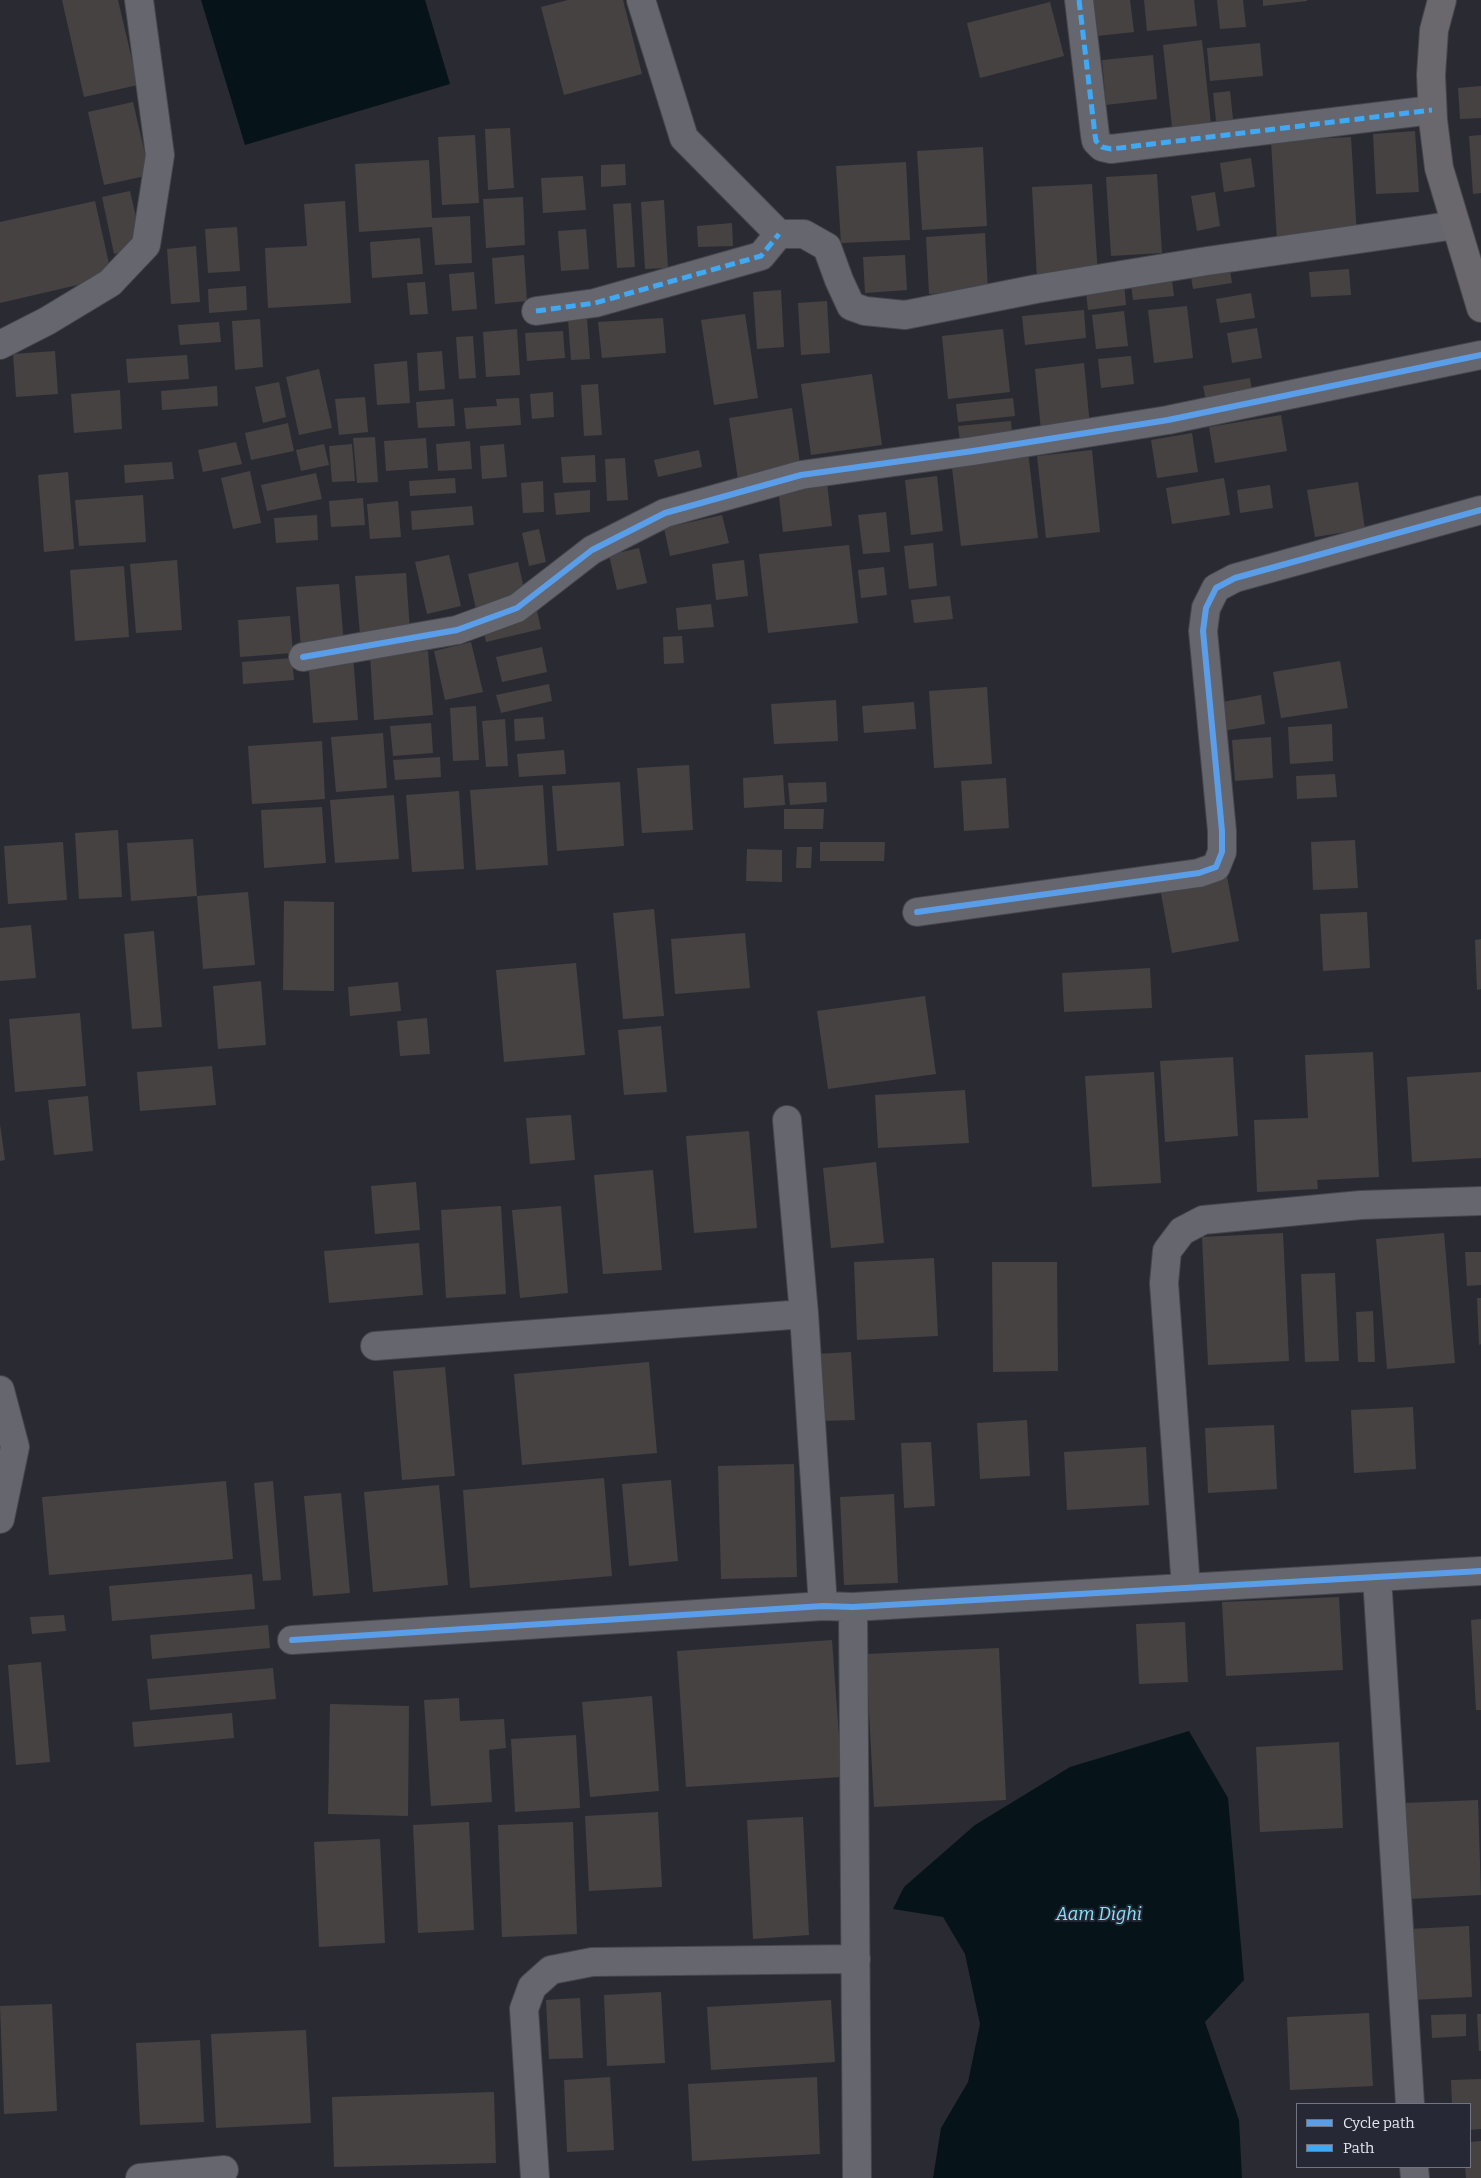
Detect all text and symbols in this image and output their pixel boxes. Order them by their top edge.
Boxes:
water label: Aam Dighi [1056,1904,1142,1926]
legend [1296,2103,1471,2168]
text: Cycle path [1343,2114,1415,2132]
text: Path [1343,2139,1374,2157]

